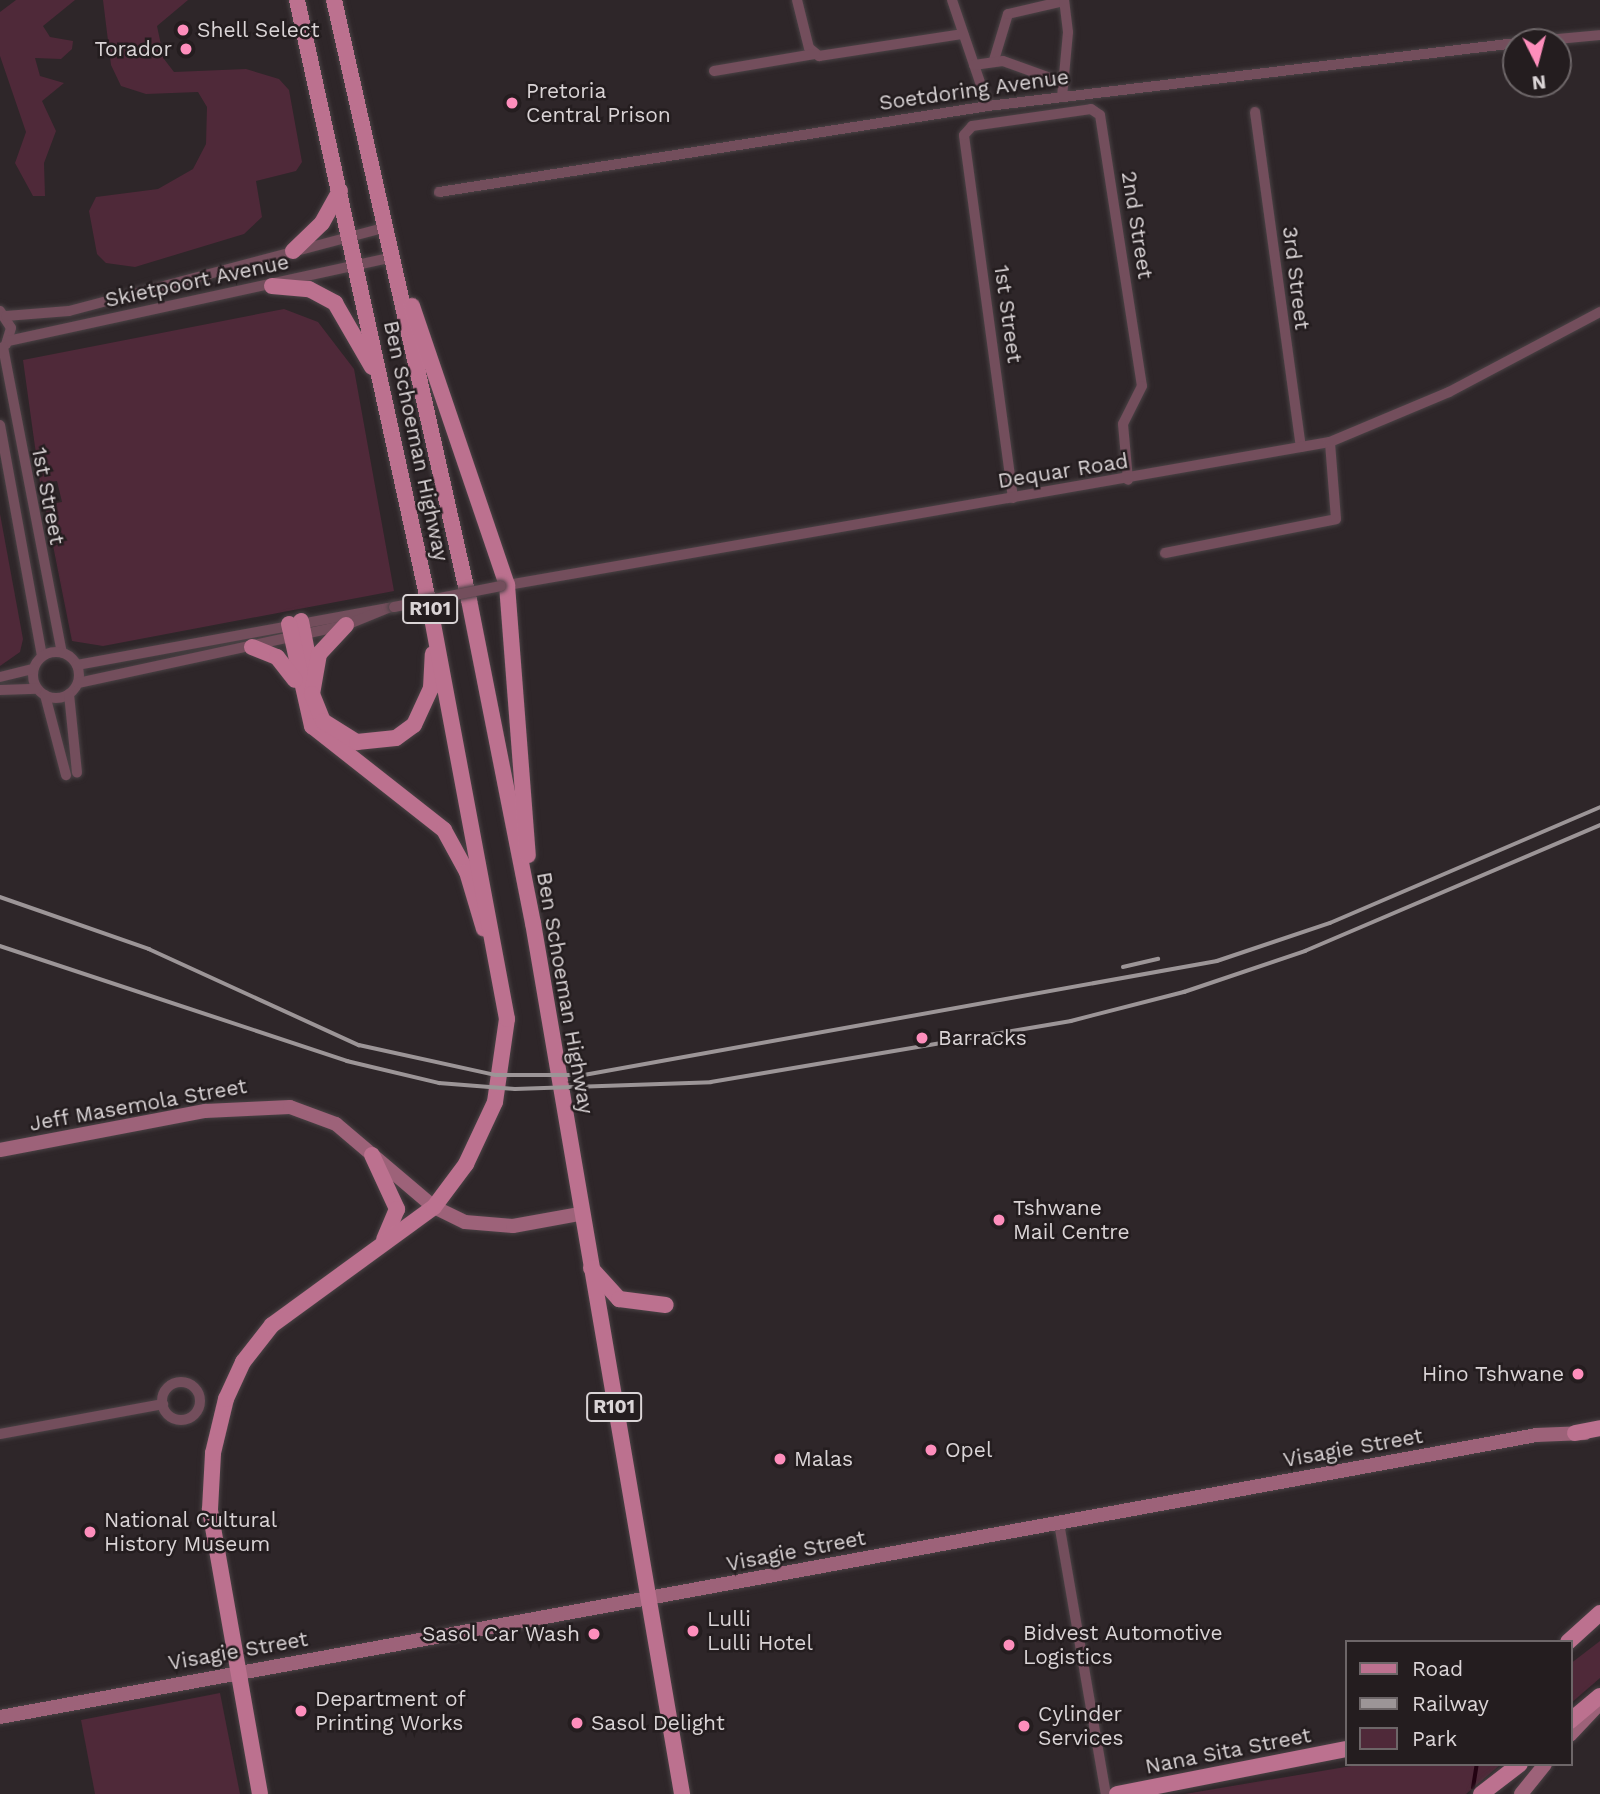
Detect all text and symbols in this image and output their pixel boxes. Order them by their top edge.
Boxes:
place label: Shell Select [197,17,320,43]
marker: Shell Select [175,22,191,38]
north arrow [1502,28,1572,98]
place label: Torador [95,36,172,62]
marker: Torador [178,41,194,57]
street label: Soetdoring Avenue [877,64,1071,116]
text: N [1531,70,1547,95]
place label: Pretoria Central Prison [526,78,672,128]
marker: Pretoria Central Prison [504,95,520,111]
street label: 2nd Street [1116,169,1158,281]
street label: 3rd Street [1277,225,1315,331]
street label: Skietpoort Avenue [102,249,292,313]
street label: 1st Street [989,264,1027,364]
street label: Ben Schoeman Highway [378,318,454,564]
street label: 1st Street [26,445,70,547]
street label: Dequar Road [996,448,1130,494]
road number: R101 [402,594,458,624]
street label: Ben Schoeman Highway [531,870,599,1116]
place label: Barracks [938,1025,1027,1051]
marker: Barracks [912,1028,932,1048]
street label: Jeff Masemola Street [27,1073,249,1137]
place label: Tshwane Mail Centre [1013,1195,1130,1245]
marker: Tshwane Mail Centre [991,1212,1007,1228]
place label: Hino Tshwane [1421,1361,1564,1387]
marker: Hino Tshwane [1570,1366,1586,1382]
road number: R101 [586,1392,642,1422]
street label: Visagie Street [1281,1423,1425,1473]
place label: Opel [945,1437,992,1463]
marker: Opel [923,1442,939,1458]
place label: Malas [794,1446,853,1472]
marker: Malas [772,1451,788,1467]
place label: National Cultural History Museum [104,1507,278,1557]
marker: National Cultural History Museum [82,1524,98,1540]
street label: Visagie Street [724,1525,868,1577]
place label: Lulli Lulli Hotel [707,1606,813,1656]
place label: Bidvest Automotive Logistics [1023,1620,1223,1670]
place label: Sasol Car Wash [420,1621,580,1647]
marker: Lulli Lulli Hotel [685,1623,701,1639]
street label: Visagie Street [166,1626,310,1676]
marker: Sasol Car Wash [586,1626,602,1642]
marker: Bidvest Automotive Logistics [1001,1637,1017,1653]
legend [1344,1640,1572,1766]
text: Road [1412,1656,1463,1681]
place label: Department of Printing Works [315,1686,466,1736]
text: Railway [1412,1691,1489,1716]
place label: Cylinder Services [1038,1701,1124,1751]
marker: Department of Printing Works [293,1703,309,1719]
place label: Sasol Delight [591,1710,725,1736]
marker: Sasol Delight [569,1715,585,1731]
marker: Cylinder Services [1016,1718,1032,1734]
street label: Nana Sita Street [1143,1722,1313,1780]
text: Park [1412,1726,1457,1751]

